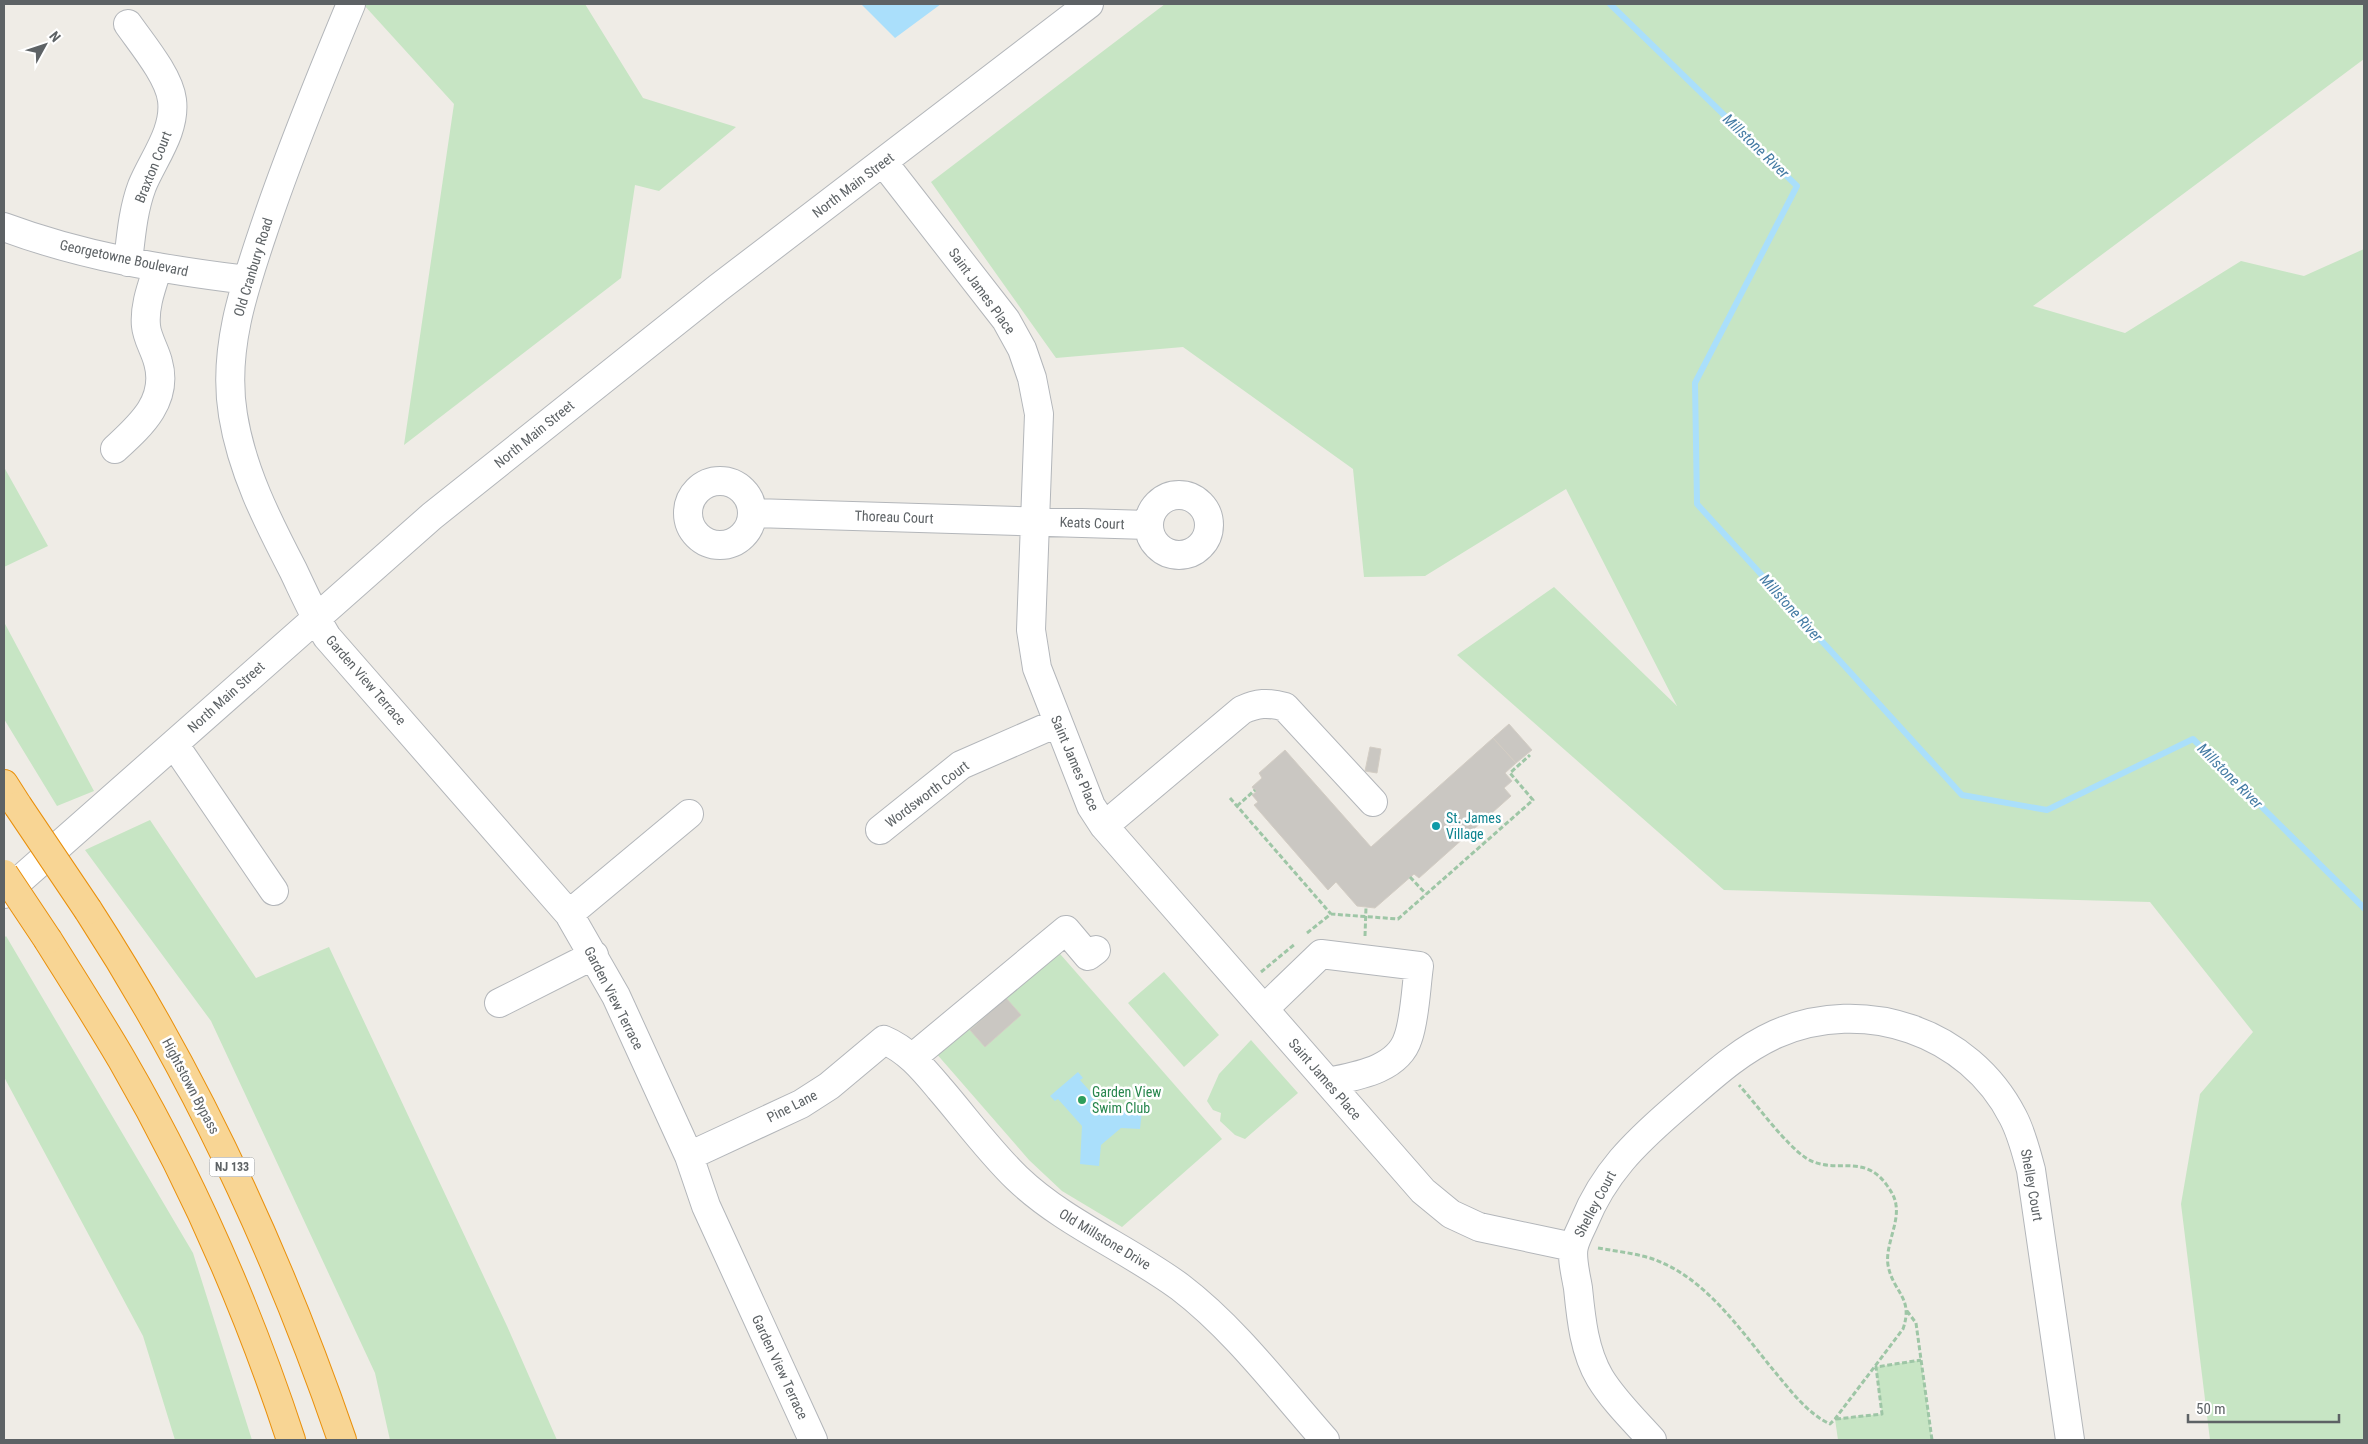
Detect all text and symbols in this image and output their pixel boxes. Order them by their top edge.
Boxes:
north arrow [20,20,70,70]
text: N [46,28,64,45]
water label: Millstone River [1719,110,1793,182]
street label: Braxton Court [131,129,175,205]
street label: North Main Street [809,149,897,221]
street label: Old Cranbury Road [230,216,276,318]
street label: Georgetowne Boulevard [58,237,190,279]
street label: Saint James Place [945,245,1019,337]
street label: North Main Street [491,397,577,471]
street label: Thoreau Court [854,508,934,526]
street label: Keats Court [1059,514,1125,532]
water label: Millstone River [1756,570,1826,646]
street label: Garden View Terrace [323,632,410,728]
street label: North Main Street [184,658,268,736]
street label: Saint James Place [1048,713,1102,814]
water label: Millstone River [2194,740,2267,813]
street label: Wordsworth Court [882,757,972,831]
place label: St. James Village [1446,810,1501,842]
marker: St. James Village [1430,820,1442,832]
street label: Garden View Terrace [581,944,647,1053]
street label: Hightstown Bypass [159,1035,223,1137]
street label: Saint James Place [1285,1035,1365,1123]
place label: Garden View Swim Club [1092,1084,1161,1116]
street label: Pine Lane [764,1086,820,1125]
marker: Garden View Swim Club [1076,1094,1088,1106]
street label: Shelley Court [2018,1148,2046,1222]
road number: NJ 133 [210,1158,254,1176]
street label: Shelley Court [1571,1168,1619,1240]
street label: Old Millstone Drive [1056,1205,1154,1273]
street label: Garden View Terrace [749,1312,811,1422]
scale bar [2188,1392,2339,1424]
text: 50 m [2196,1400,2226,1418]

